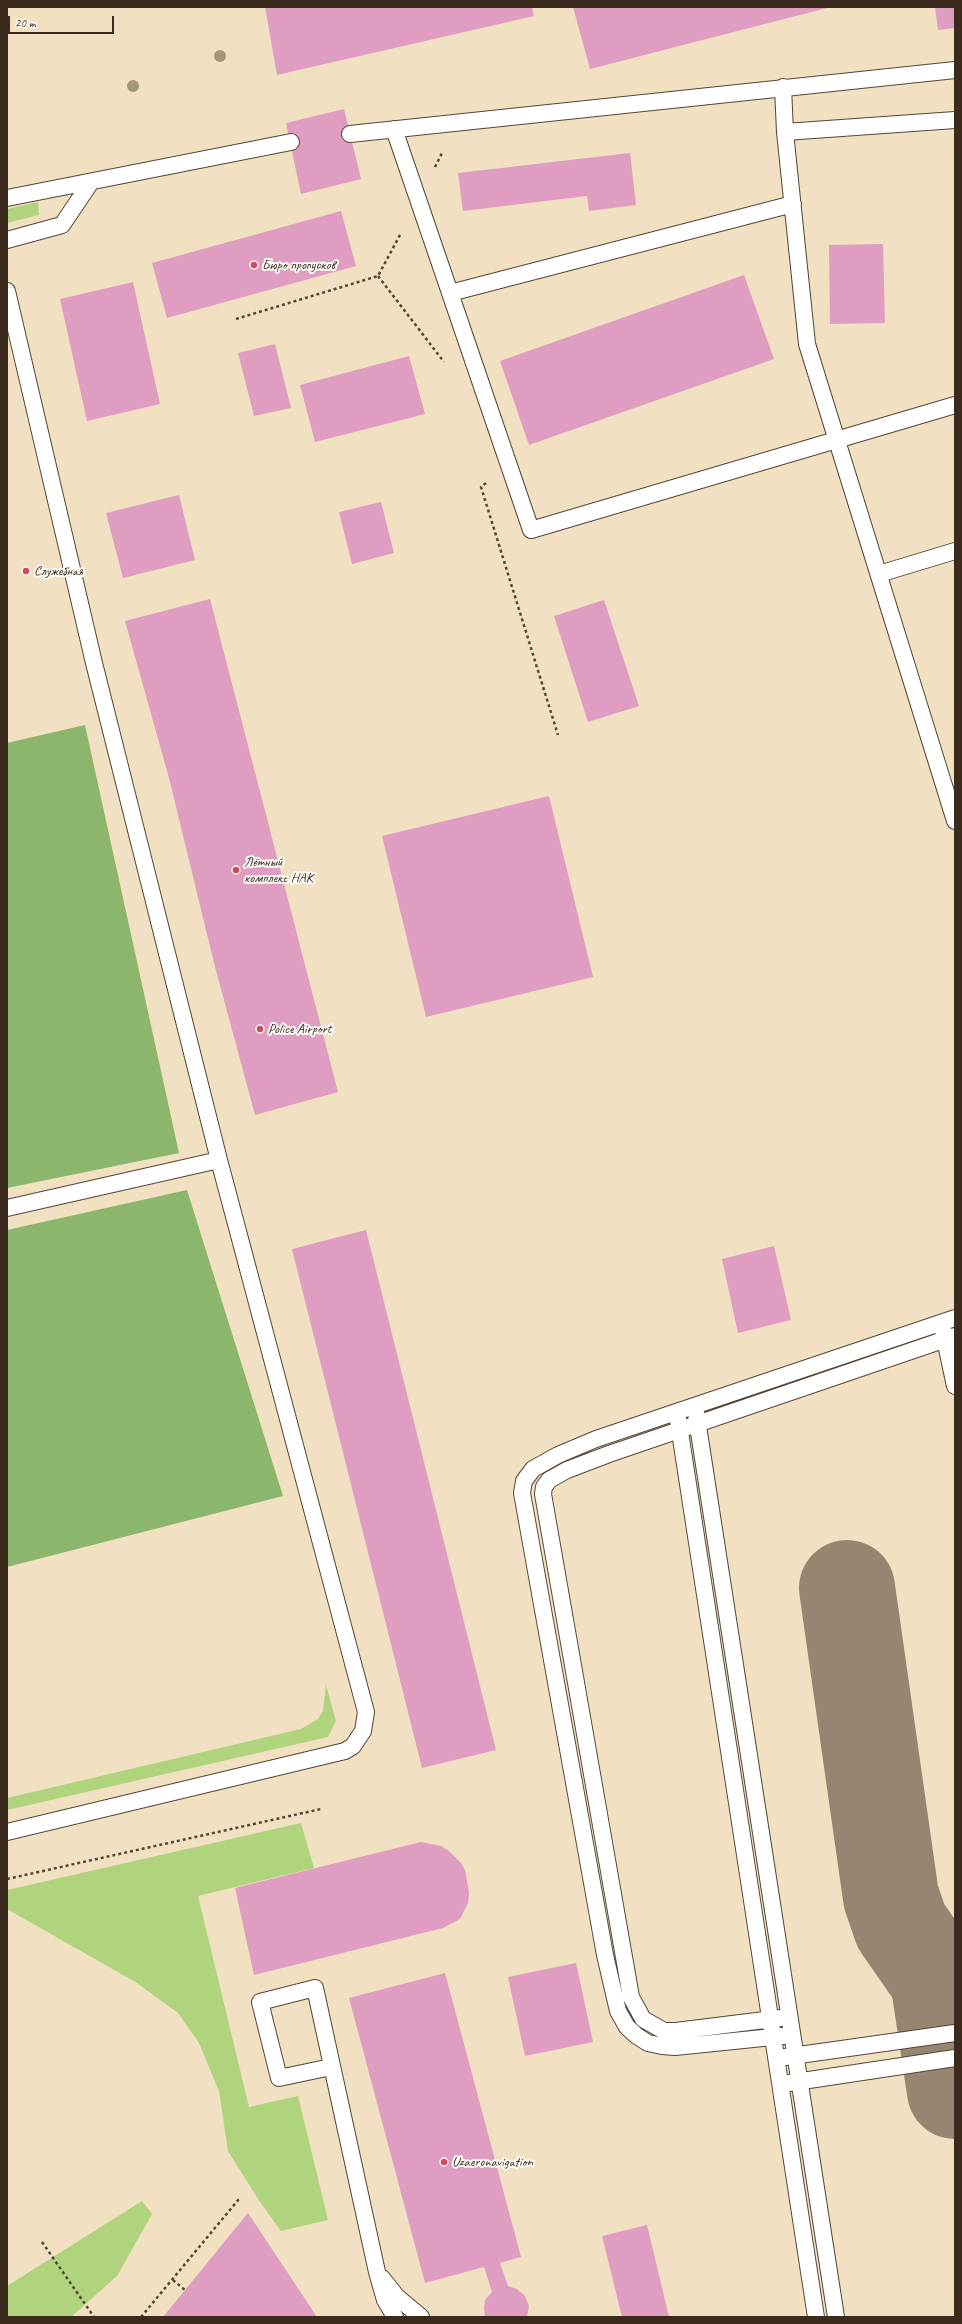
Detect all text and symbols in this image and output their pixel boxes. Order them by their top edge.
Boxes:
scale bar [10,8,116,34]
text: 20 m [15,15,35,31]
place label: Бюро пропусков [262,257,335,273]
marker: Бюро пропусков [249,260,259,270]
place label: Служебная [34,563,83,579]
marker: Служебная [21,566,31,576]
place label: Лётный комплекс НАК [244,854,313,886]
marker: Лётный комплекс НАК [231,865,241,875]
place label: Police Airport [268,1021,331,1037]
marker: Police Airport [255,1024,265,1034]
place label: Uzaeronavigation [452,2154,533,2170]
marker: Uzaeronavigation [439,2157,449,2167]

